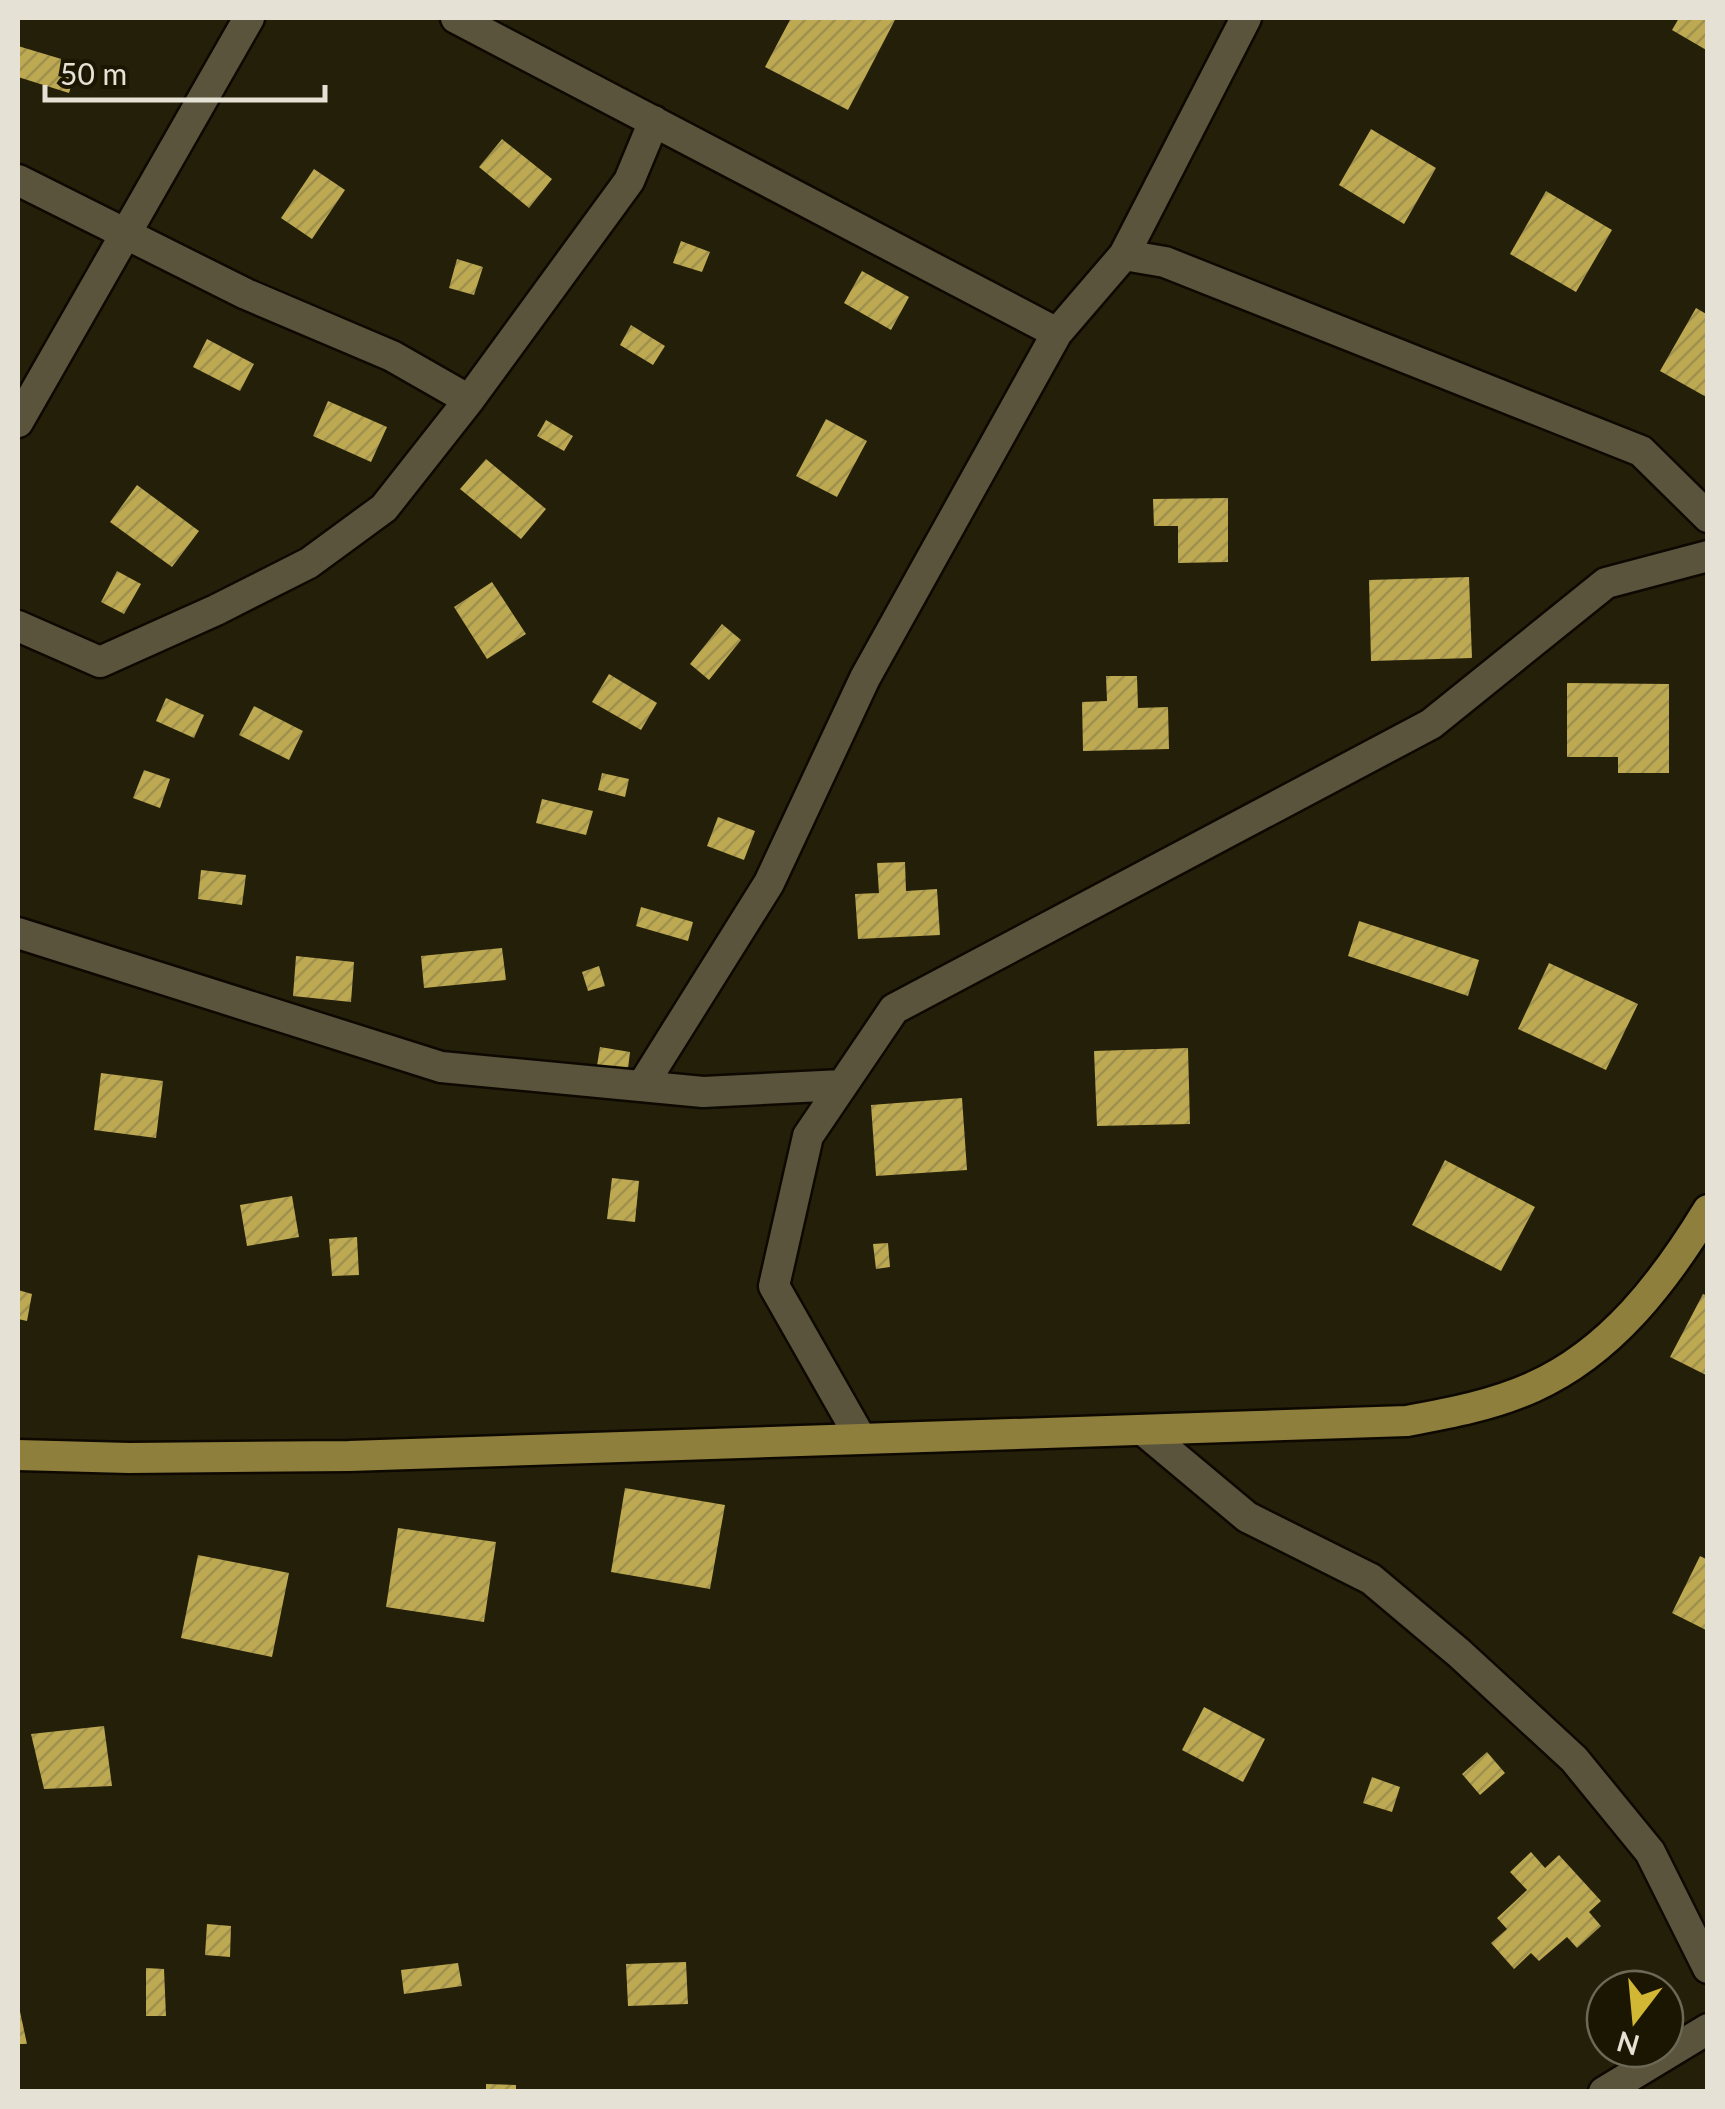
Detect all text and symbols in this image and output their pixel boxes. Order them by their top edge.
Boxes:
scale bar [45,40,325,102]
text: 50 m [60,55,127,91]
north arrow [1585,1969,1685,2069]
text: N [1613,2025,1643,2063]

